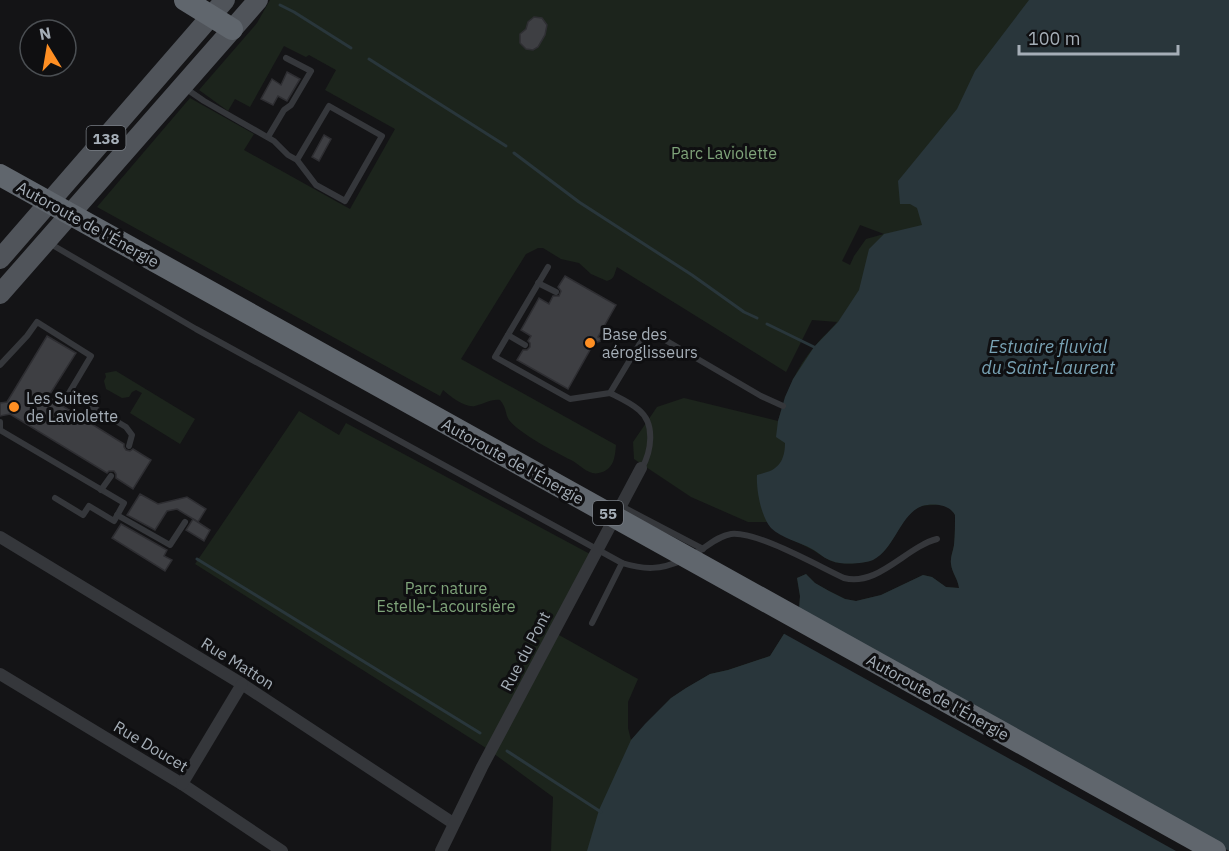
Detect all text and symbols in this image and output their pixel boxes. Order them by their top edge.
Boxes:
north arrow [18,18,78,78]
scale bar [1019,18,1178,56]
text: N [38,22,53,44]
text: 100 m [1028,27,1080,50]
road number: 138 [86,126,126,150]
park label: Parc Laviolette [671,143,777,163]
street label: Autoroute de l'Énergie [13,176,163,272]
place label: Base des aéroglisseurs [602,324,698,362]
water label: Estuaire fluvial du Saint-Laurent [981,335,1116,379]
marker: Base des aéroglisseurs [583,336,597,350]
place label: Les Suites de Laviolette [26,388,118,426]
marker: Les Suites de Laviolette [7,400,21,414]
street label: Autoroute de l'Énergie [438,413,588,509]
road number: 55 [593,501,623,525]
park label: Parc nature Estelle-Lacoursière [377,578,516,616]
street label: Rue du Pont [496,608,554,694]
street label: Rue Matton [198,633,278,693]
street label: Autoroute de l'Énergie [863,649,1013,745]
street label: Rue Doucet [110,716,192,776]

